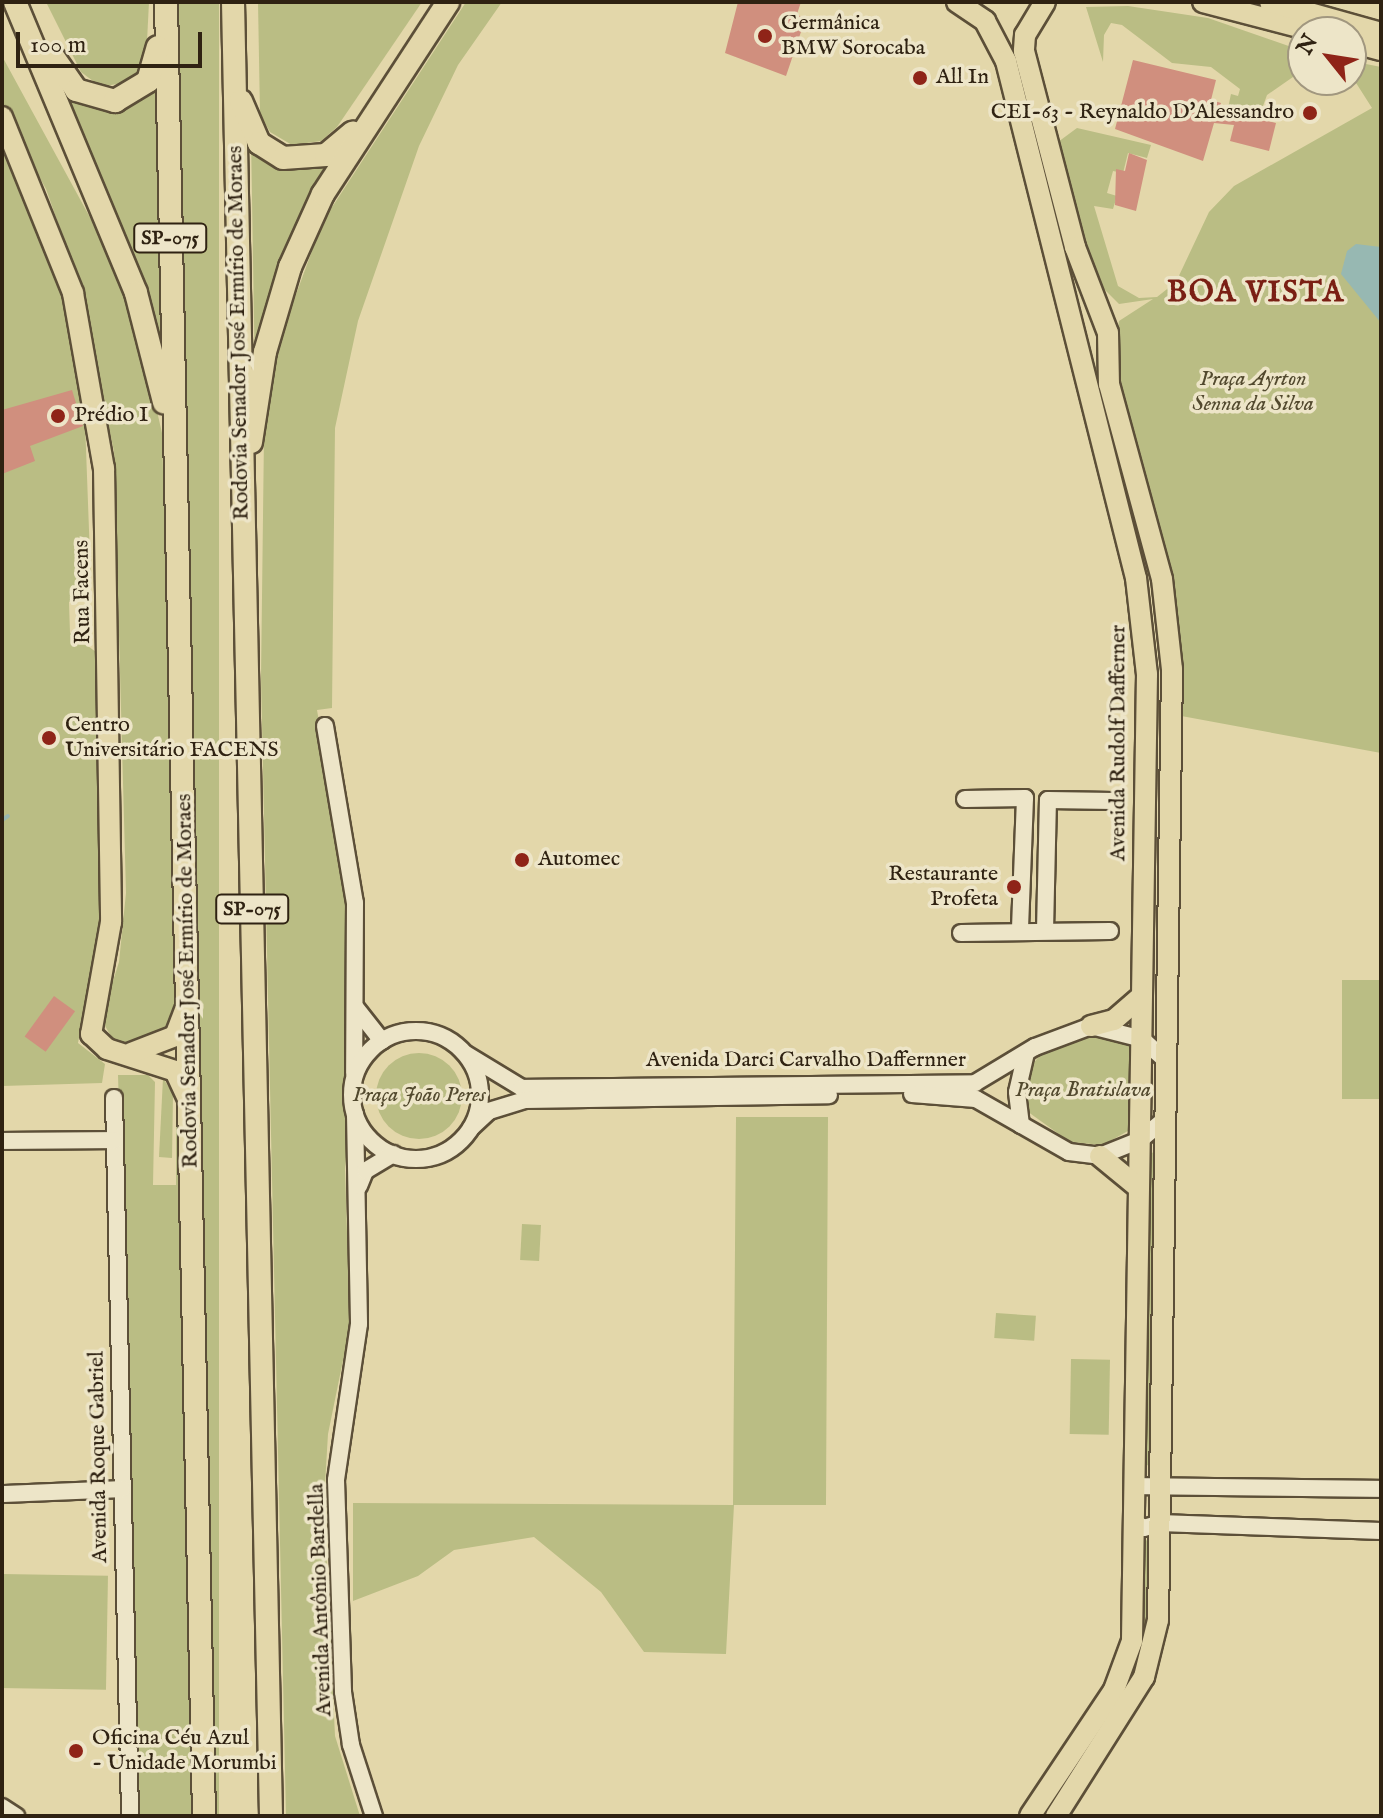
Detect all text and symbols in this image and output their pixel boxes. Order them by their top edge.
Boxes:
place label: Germânica BMW Sorocaba [781,10,925,62]
scale bar [20,16,206,66]
north arrow [1287,16,1367,96]
marker: Germânica BMW Sorocaba [756,27,774,45]
text: 100 m [30,30,86,61]
text: N [1291,30,1325,60]
place label: All In [936,65,989,91]
marker: All In [911,69,929,87]
place label: CEI-63 - Reynaldo D'Alessandro [991,100,1294,126]
marker: CEI-63 - Reynaldo D'Alessandro [1301,104,1319,122]
street label: Rodovia Senador José Ermírio de Moraes [223,145,255,521]
road number: SP-075 [132,222,208,254]
district label: BOA VISTA [1167,275,1345,311]
park label: Praça Ayrton Senna da Silva [1192,366,1314,418]
place label: Prédio I [74,403,149,429]
marker: Prédio I [49,407,67,425]
street label: Rua Facens [69,540,97,644]
street label: Avenida Rudolf Dafferner [1106,625,1132,861]
place label: Centro Universitário FACENS [65,712,279,764]
marker: Centro Universitário FACENS [40,729,58,747]
street label: Rodovia Senador José Ermírio de Moraes [172,793,204,1169]
place label: Automec [538,847,620,873]
marker: Automec [513,851,531,869]
place label: Restaurante Profeta [888,861,998,912]
marker: Restaurante Profeta [1005,878,1023,896]
road number: SP-075 [214,893,290,925]
street label: Avenida Darci Carvalho Daffernner [646,1048,966,1074]
park label: Praça Bratislava [1015,1078,1151,1104]
park label: Praça João Peres [352,1083,486,1109]
street label: Avenida Roque Gabriel [84,1351,114,1563]
street label: Avenida Antônio Bardella [304,1483,338,1717]
place label: Oficina Céu Azul - Unidade Morumbi [92,1725,277,1776]
marker: Oficina Céu Azul - Unidade Morumbi [67,1742,85,1760]

